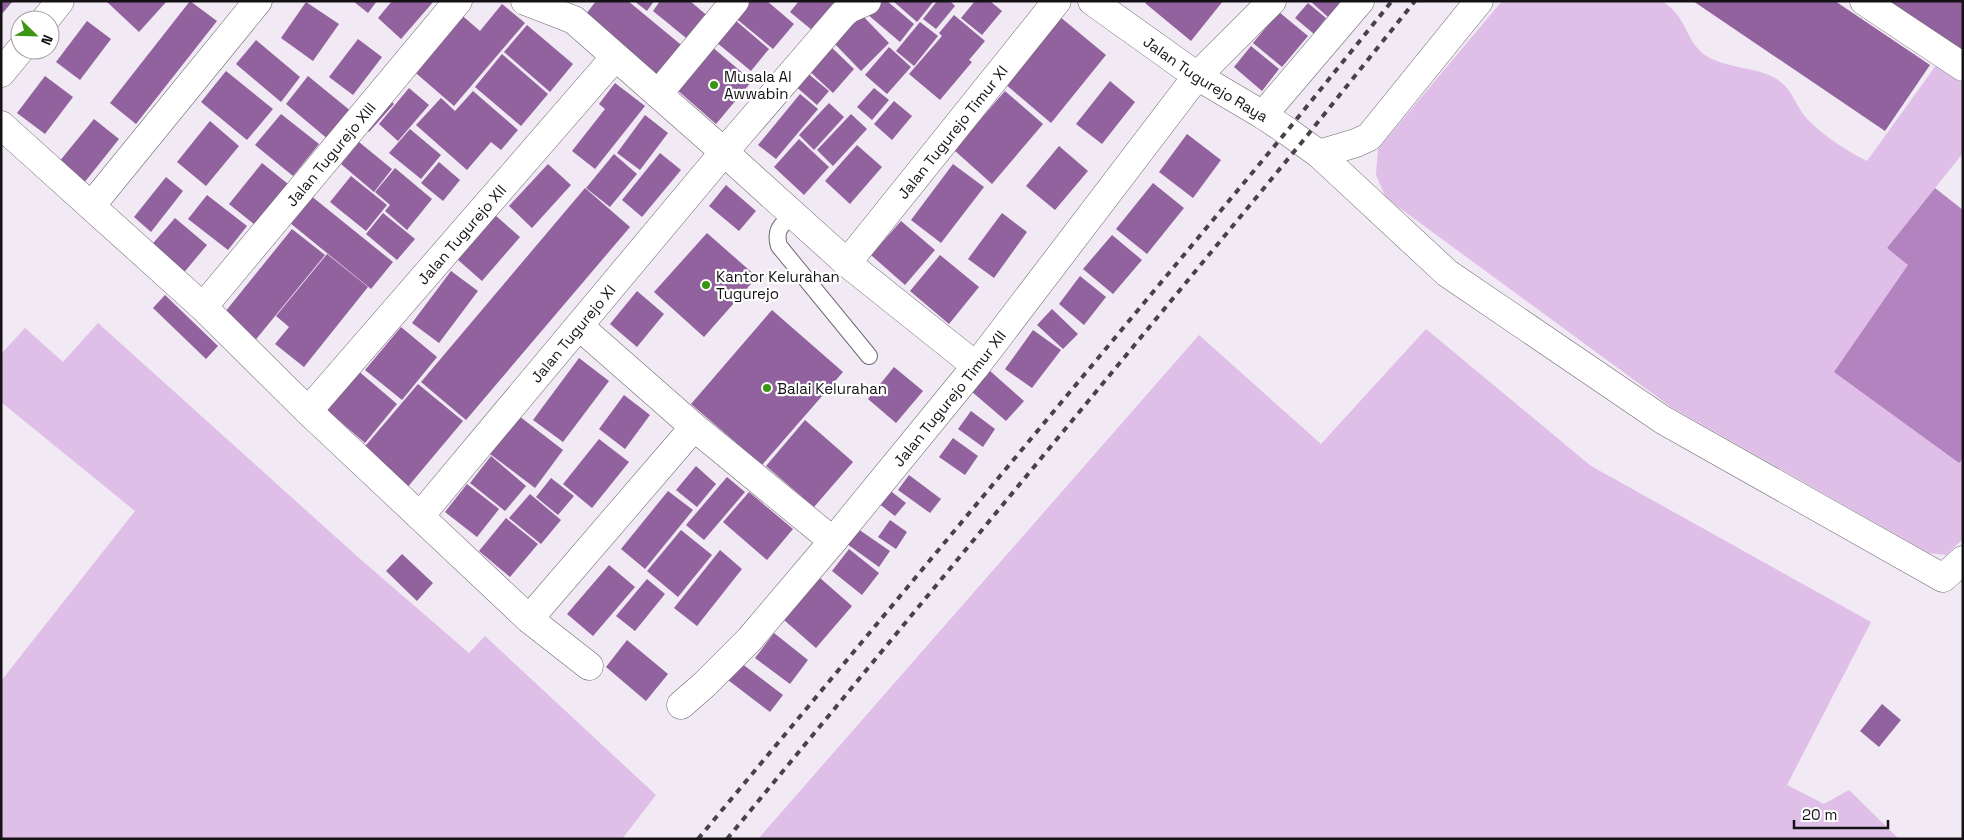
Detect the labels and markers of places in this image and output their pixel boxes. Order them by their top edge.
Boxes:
place label: Musala Al Awwabin [724,67,792,103]
marker: Musala Al Awwabin [708,79,720,91]
place label: Kantor Kelurahan Tugurejo [716,267,840,303]
marker: Kantor Kelurahan Tugurejo [700,279,712,291]
place label: Balai Kelurahan [777,379,887,398]
marker: Balai Kelurahan [761,382,773,394]

